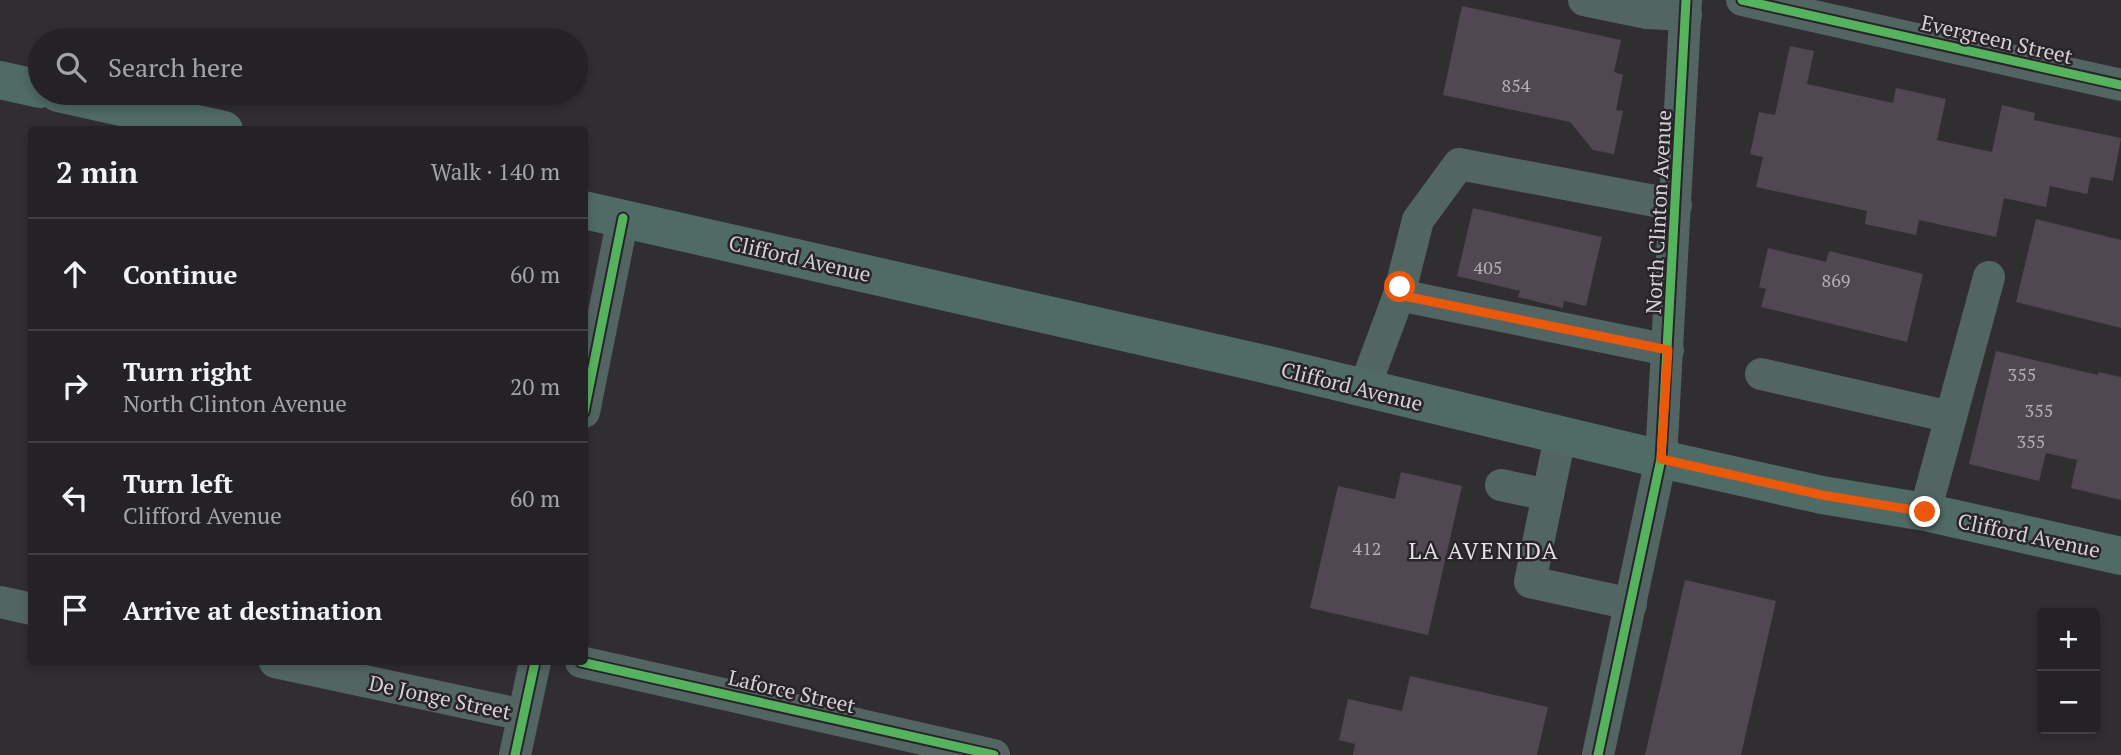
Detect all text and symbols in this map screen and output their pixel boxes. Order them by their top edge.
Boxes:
street label: Evergreen Street [1918,8,2076,70]
search box [28,28,588,105]
icon: search [52,48,90,86]
text: Search here [108,50,243,84]
house number: 854 [1502,73,1531,97]
street label: North Clinton Avenue [1639,109,1677,315]
text: 2 min [56,152,138,192]
text: Walk · 140 m [431,156,560,187]
street label: Clifford Avenue [726,228,874,288]
icon: ahead [56,255,94,293]
house number: 405 [1474,255,1502,279]
text: Continue [123,257,237,291]
text: 60 m [510,259,560,290]
house number: 869 [1822,268,1850,292]
route start [1384,271,1415,302]
text: Turn right [123,354,252,388]
street label: Clifford Avenue [1278,355,1426,417]
house number: 355 [2008,362,2036,386]
icon: right [56,367,94,405]
text: 20 m [510,371,560,402]
text: North Clinton Avenue [123,388,347,419]
house number: 355 [2025,398,2053,422]
house number: 355 [2017,429,2045,453]
text: Turn left [123,466,233,500]
icon: left [56,479,94,517]
text: 60 m [510,483,560,514]
route end [1909,496,1940,527]
text: Clifford Avenue [123,500,282,531]
street label: Clifford Avenue [1955,506,2103,564]
district label: LA AVENIDA [1408,535,1560,566]
house number: 412 [1353,536,1381,560]
icon: arrive [56,591,94,629]
text: Arrive at destination [123,593,382,627]
map controls [2037,608,2100,734]
button: + [2037,608,2100,671]
street label: Laforce Street [726,663,859,719]
street label: De Jonge Street [366,668,514,726]
button: − [2037,671,2100,734]

